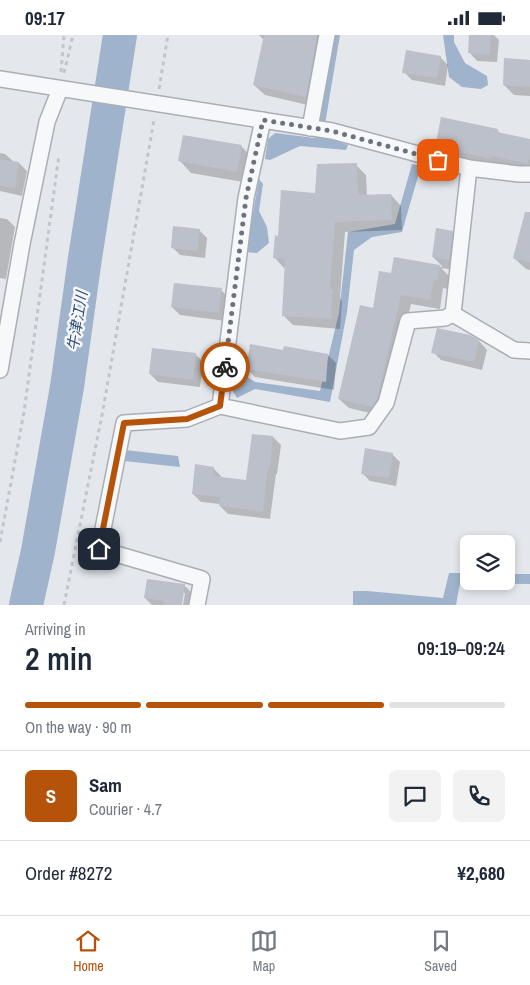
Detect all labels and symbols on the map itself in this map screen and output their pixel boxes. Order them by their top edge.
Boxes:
pin [417,139,459,181]
water label: 牛津江川 [62,288,92,352]
courier [200,342,250,392]
pin [78,528,120,570]

